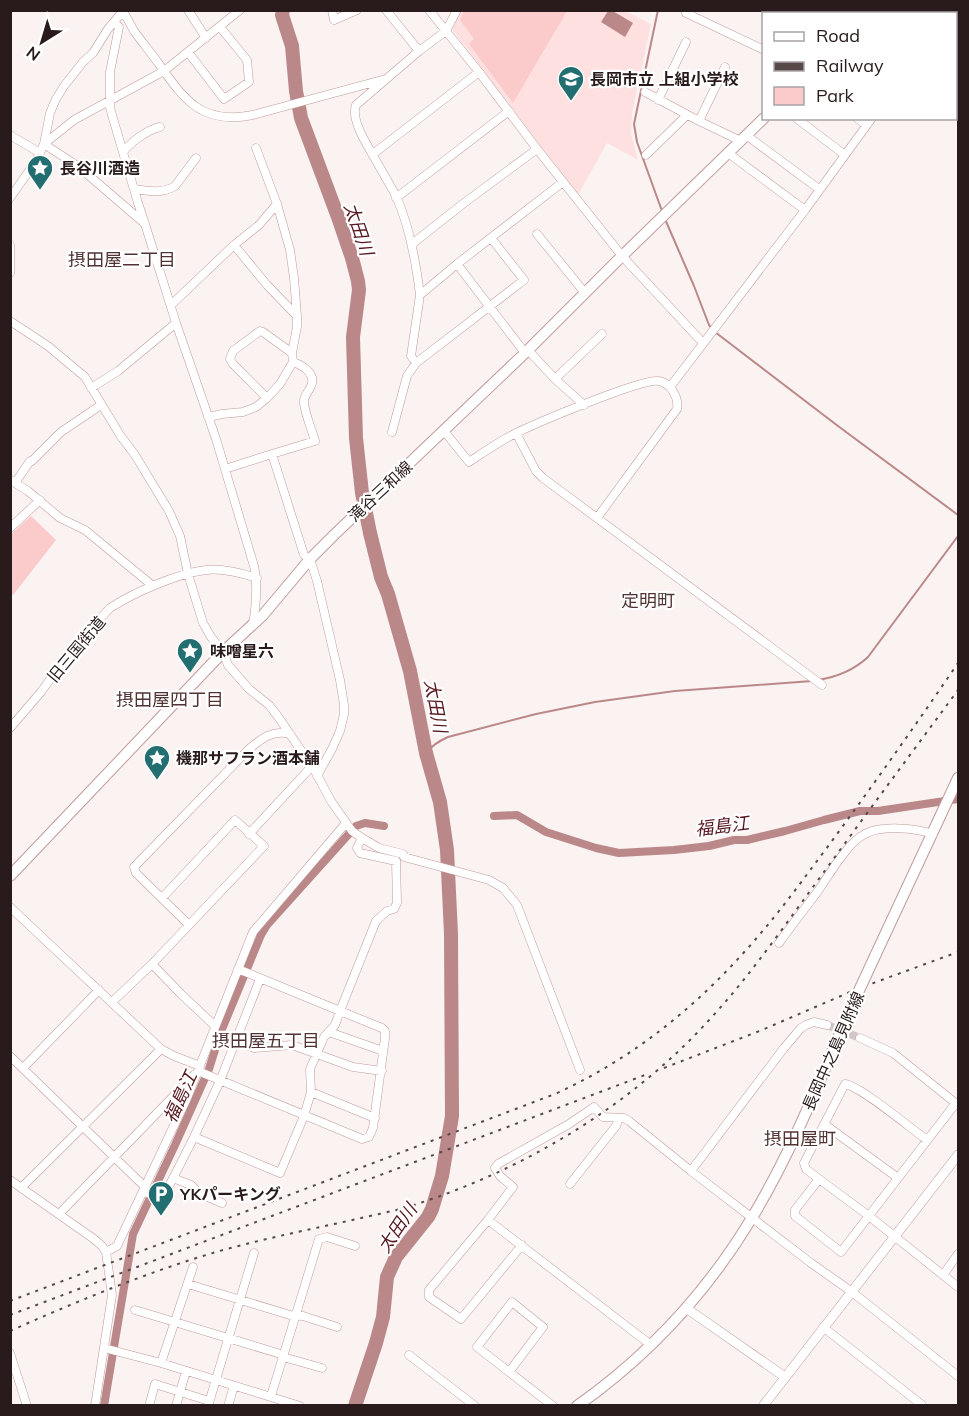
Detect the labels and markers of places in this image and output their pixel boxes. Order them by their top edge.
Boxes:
school or university icon: 長岡市立 上組小学校 [556,64,586,102]
place label: 長岡市立 上組小学校 [590,69,738,89]
place icon: 長谷川酒造 [25,153,55,191]
place label: 長谷川酒造 [60,158,140,178]
place icon: 味噌星六 [175,636,205,674]
place label: 味噌星六 [210,641,274,661]
place icon: 機那サフラン酒本舗 [142,743,172,781]
place label: 機那サフラン酒本舗 [176,748,320,768]
parking icon: YKパーキング [146,1179,176,1217]
place label: YKパーキング [179,1184,281,1204]

